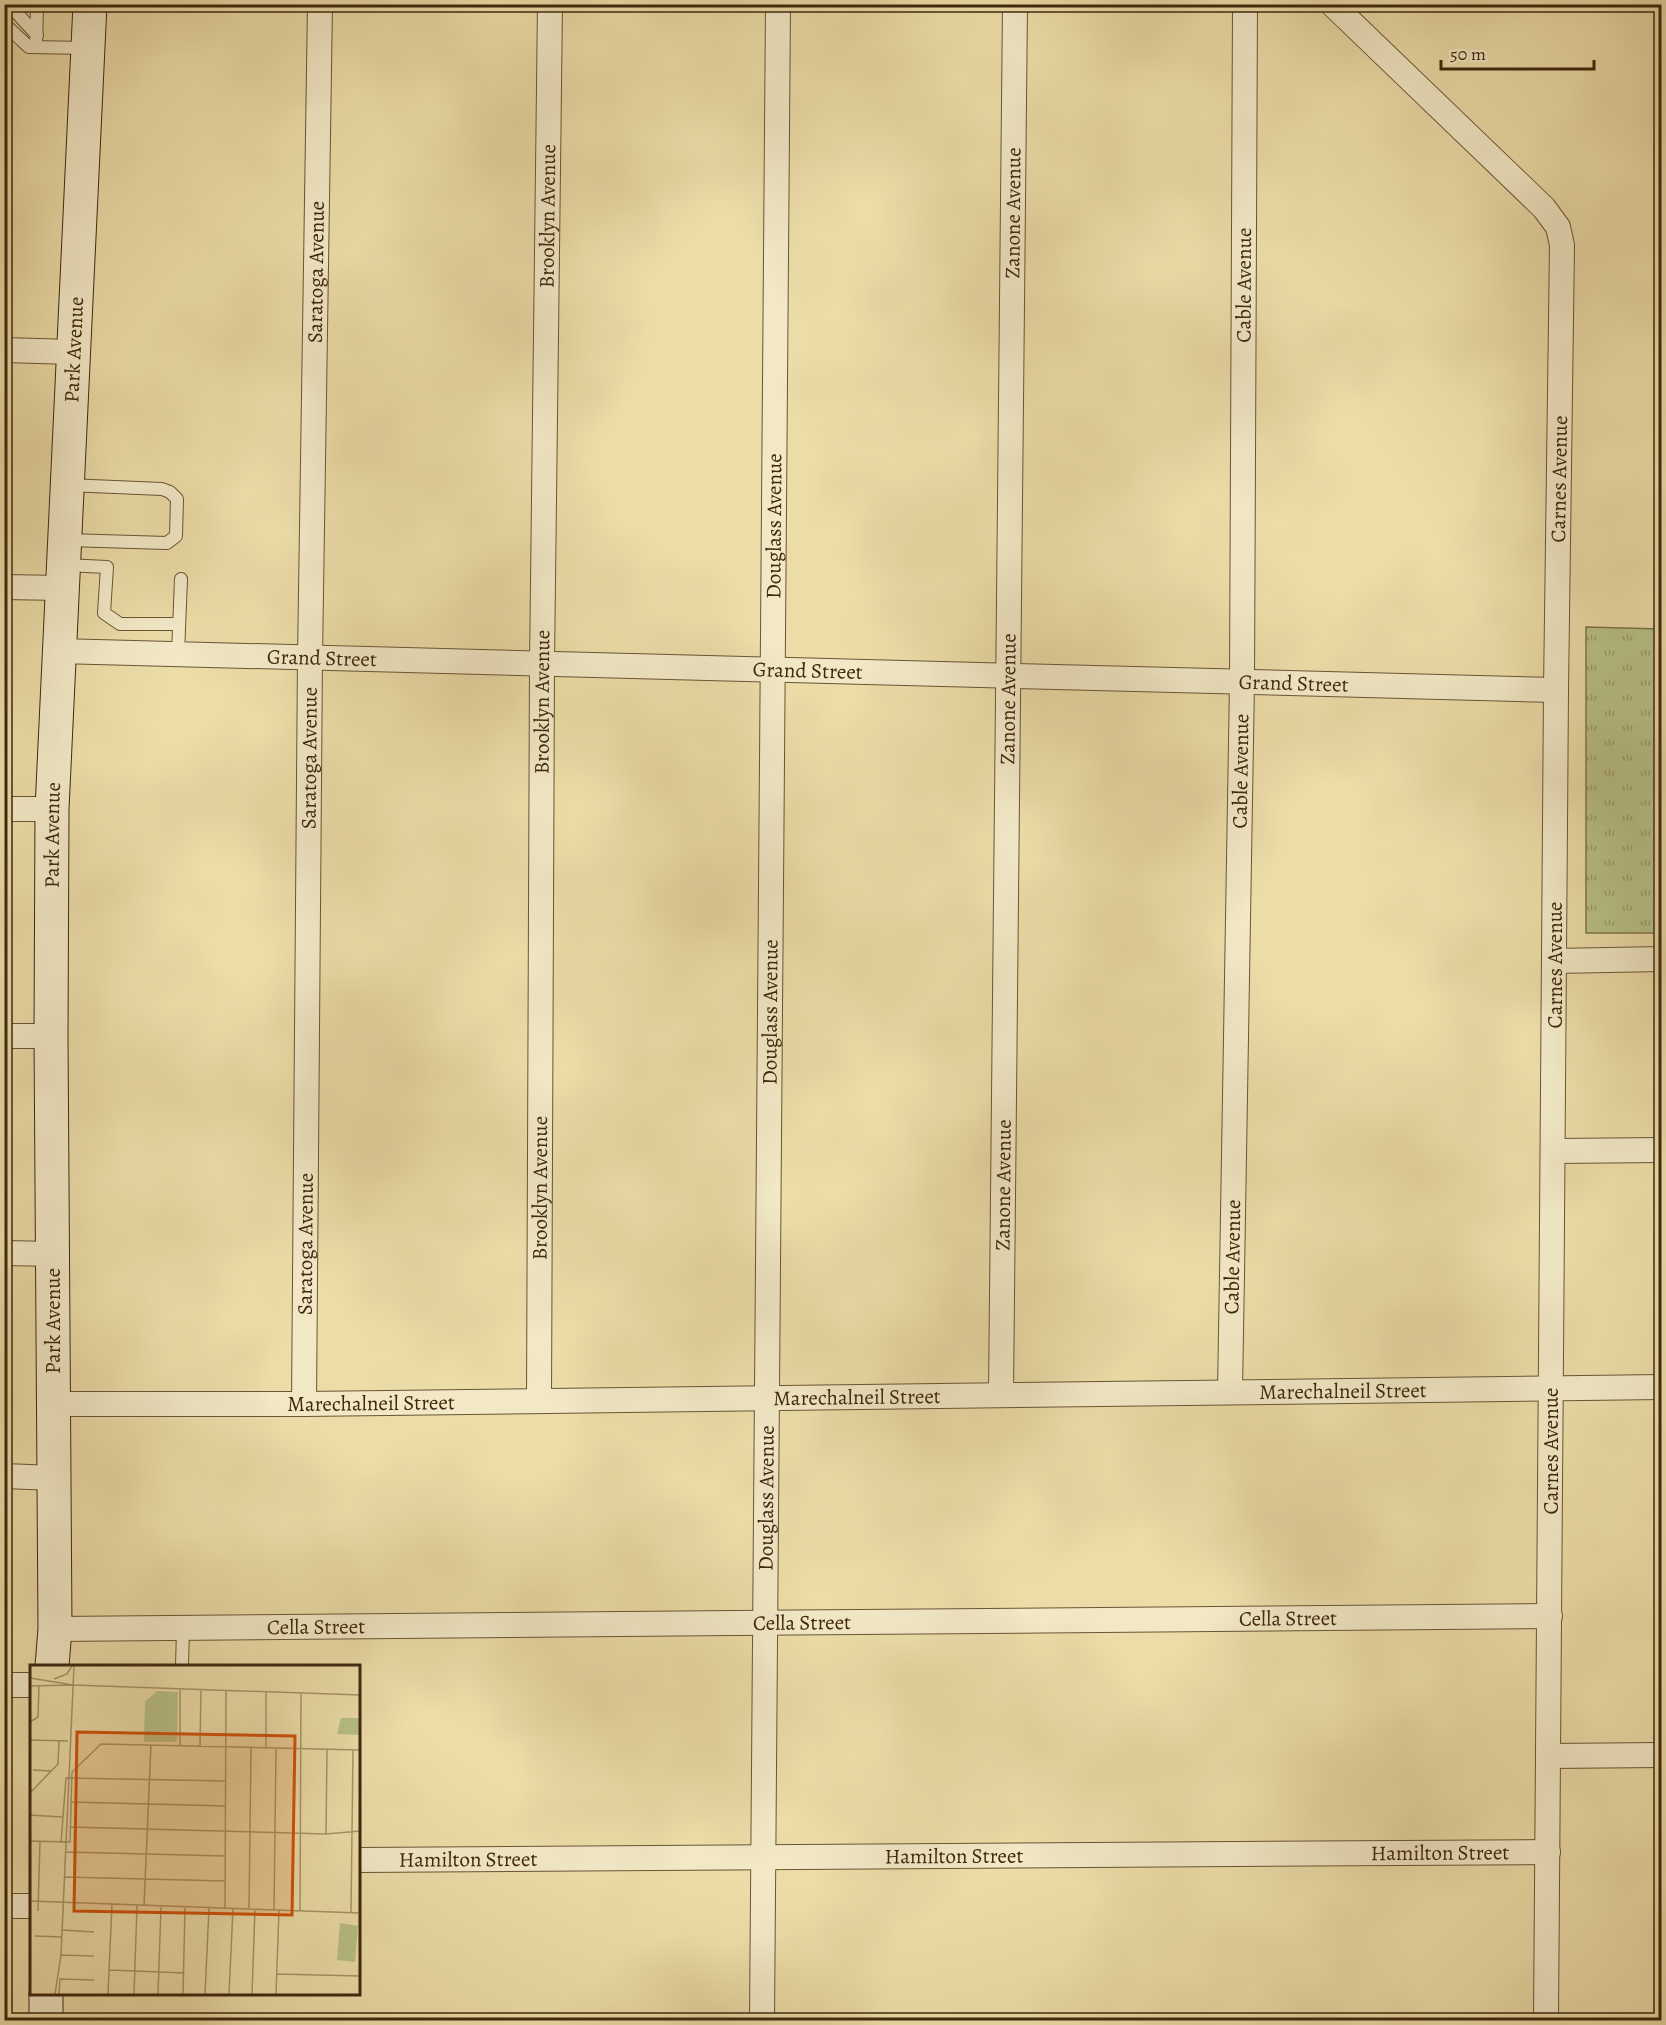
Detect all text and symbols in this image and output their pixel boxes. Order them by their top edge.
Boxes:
scale bar [1441,33,1594,71]
text: 50 m [1450,42,1486,66]
street label: Brooklyn Avenue [533,144,562,288]
street label: Zanone Avenue [998,147,1028,279]
street label: Saratoga Avenue [301,201,331,343]
street label: Cable Avenue [1230,228,1258,343]
street label: Park Avenue [57,296,90,403]
street label: Carnes Avenue [1544,415,1574,543]
street label: Douglass Avenue [759,453,788,599]
street label: Brooklyn Avenue [528,630,556,774]
street label: Zanone Avenue [993,633,1023,765]
street label: Grand Street [267,642,377,673]
street label: Grand Street [752,655,863,686]
street label: Grand Street [1238,668,1349,699]
street label: Saratoga Avenue [295,687,324,829]
street label: Cable Avenue [1226,713,1255,829]
street label: Park Avenue [38,781,67,888]
street label: Carnes Avenue [1541,901,1569,1029]
street label: Douglass Avenue [755,939,785,1085]
street label: Brooklyn Avenue [526,1116,554,1260]
street label: Zanone Avenue [988,1119,1018,1251]
street label: Saratoga Avenue [291,1173,320,1315]
street label: Cable Avenue [1217,1199,1247,1315]
street label: Park Avenue [39,1268,67,1374]
street label: Marechalneil Street [1259,1376,1427,1406]
street label: Marechalneil Street [773,1382,941,1412]
street label: Carnes Avenue [1537,1387,1565,1515]
street label: Marechalneil Street [287,1388,455,1418]
street label: Douglass Avenue [752,1425,781,1571]
street label: Cella Street [1239,1604,1337,1633]
street label: Cella Street [753,1608,851,1637]
street label: Cella Street [267,1612,365,1641]
inset map [30,1665,360,1995]
street label: Hamilton Street [1371,1838,1509,1867]
street label: Hamilton Street [885,1842,1023,1870]
street label: Hamilton Street [399,1845,537,1874]

